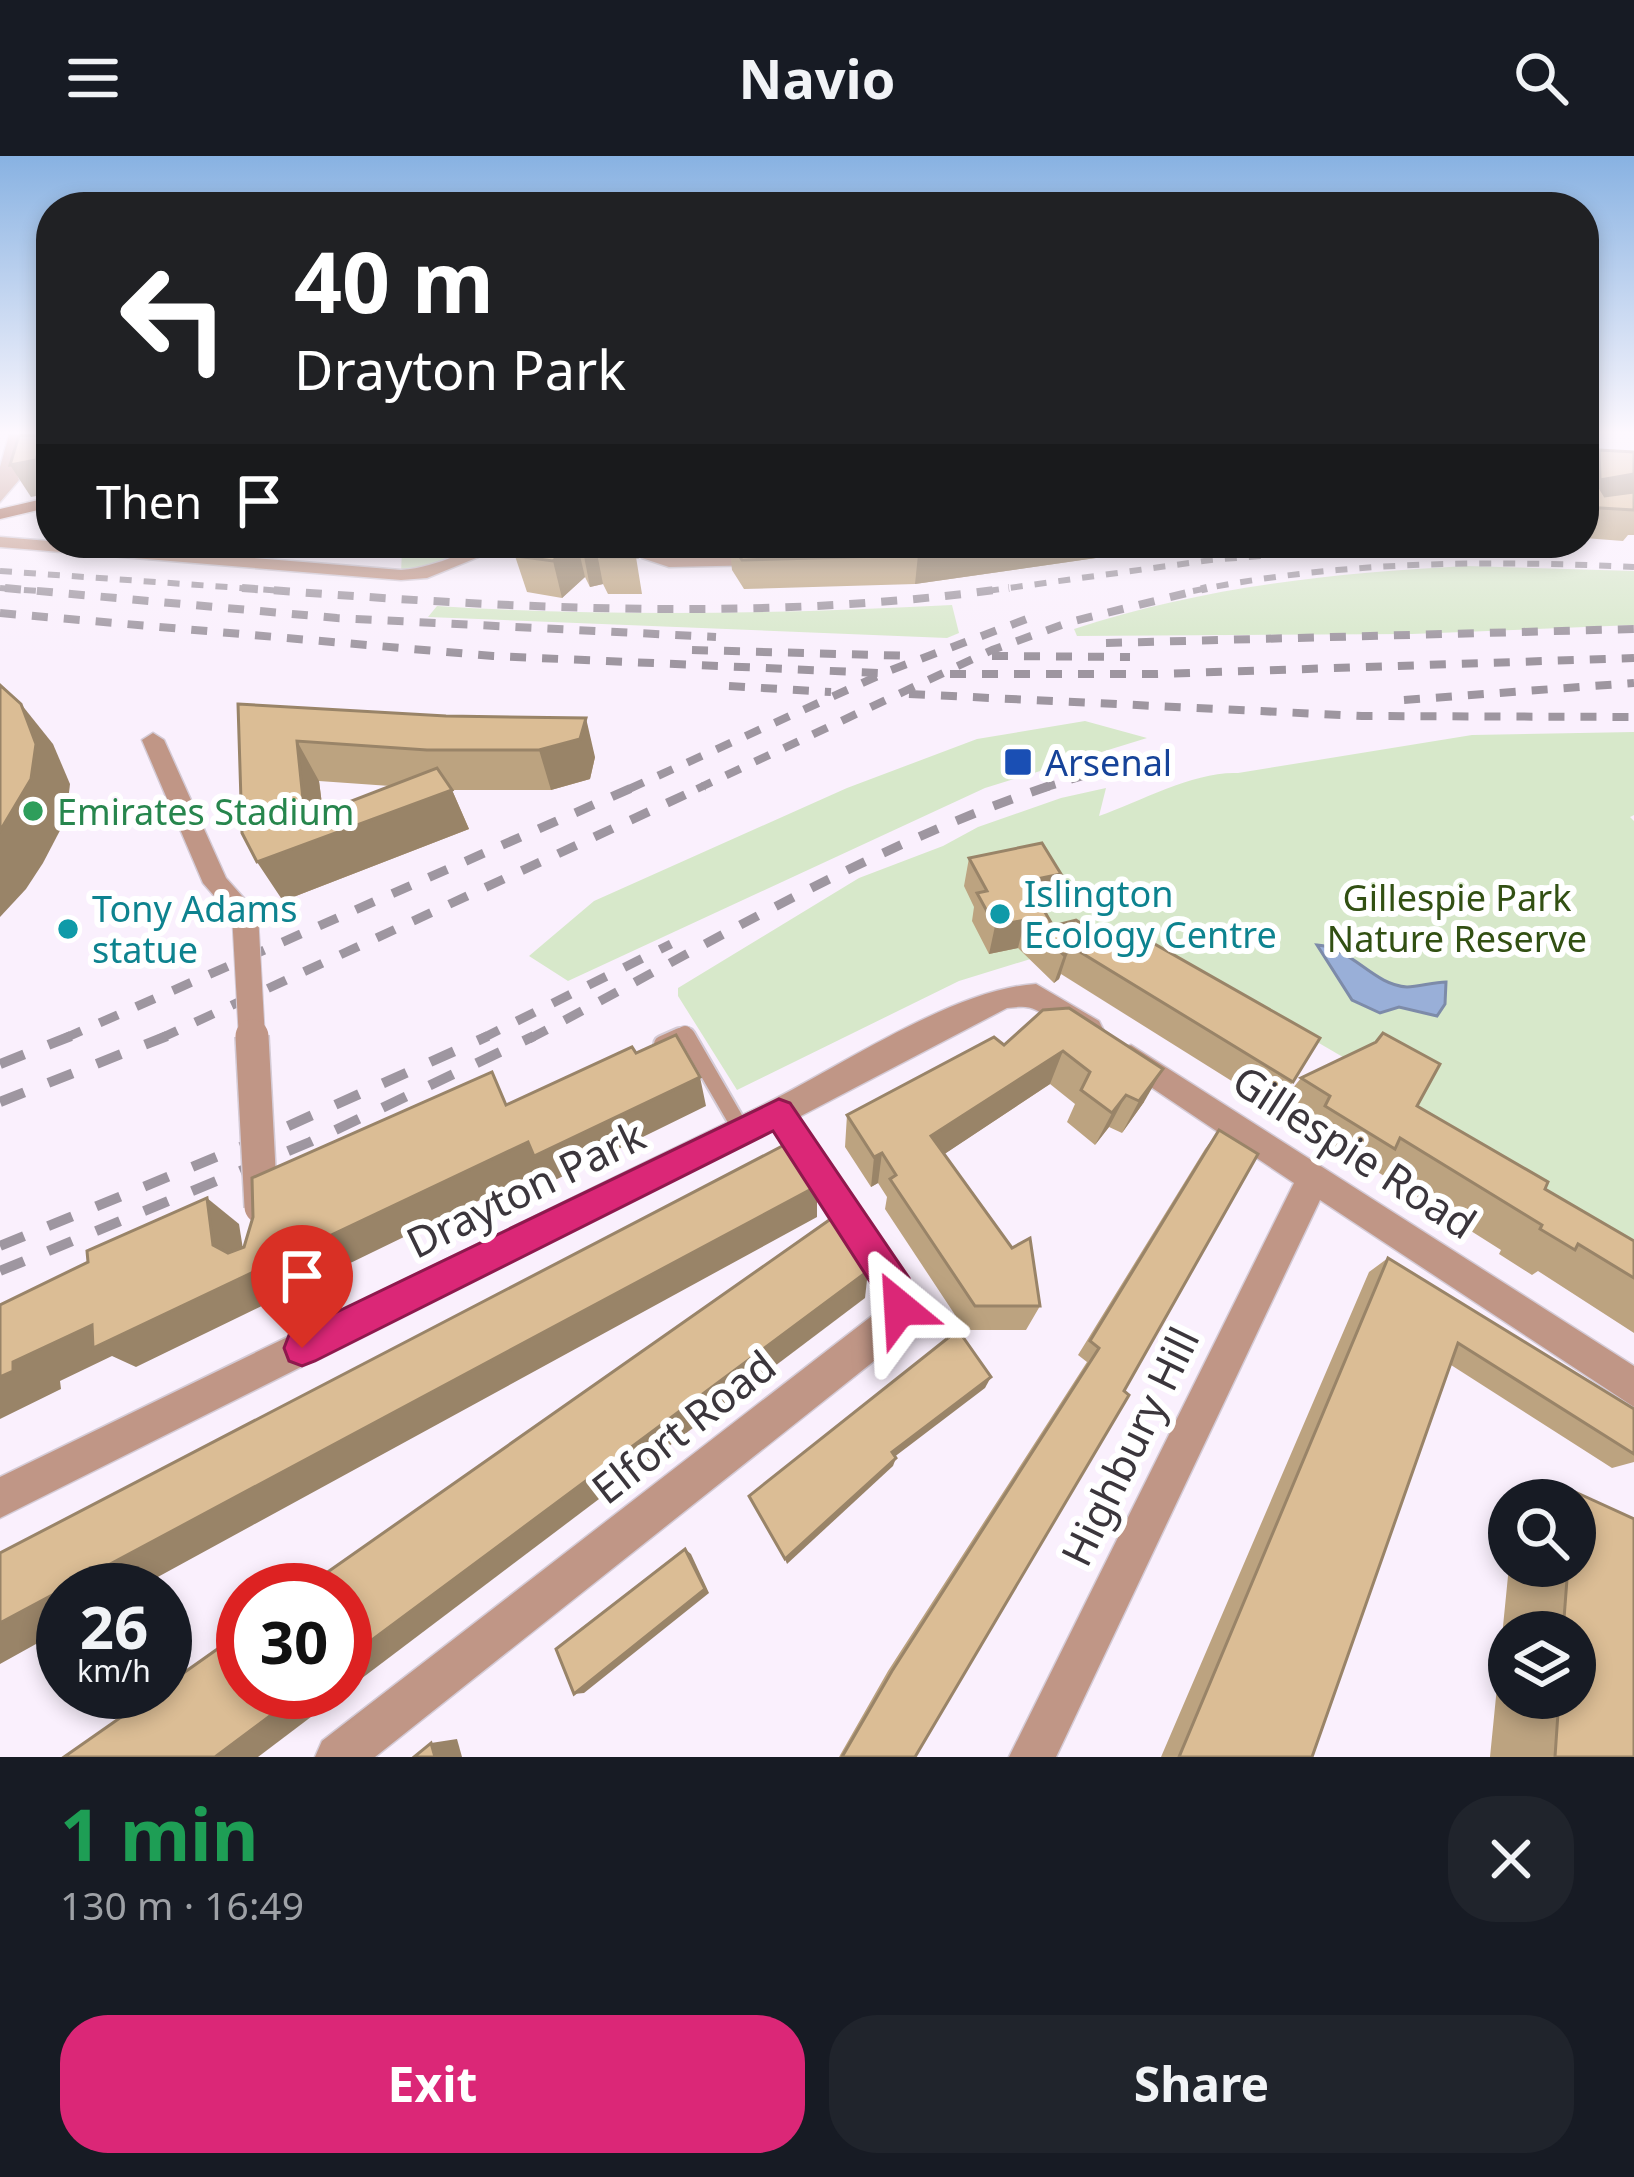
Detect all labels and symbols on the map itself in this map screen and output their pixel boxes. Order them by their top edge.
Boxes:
place label: Arsenal [1045,738,1172,787]
marker: Arsenal [1002,746,1034,778]
place label: Emirates Stadium [57,787,355,836]
marker: Emirates Stadium [20,798,46,824]
place label: Islington Ecology Centre [1024,869,1277,959]
park label: Gillespie Park Nature Reserve [1327,873,1587,963]
place label: Tony Adams statue [92,884,298,974]
marker: Islington Ecology Centre [987,901,1013,927]
marker: Tony Adams statue [55,916,81,942]
street label: Gillespie Road [1222,1051,1488,1251]
street label: Drayton Park [396,1106,654,1270]
pin [251,1225,353,1348]
position arrow [837,1245,963,1371]
street label: Highbury Hill [1047,1317,1211,1575]
street label: Elfort Road [579,1336,787,1516]
speed limit sign: 30 [216,1563,372,1719]

